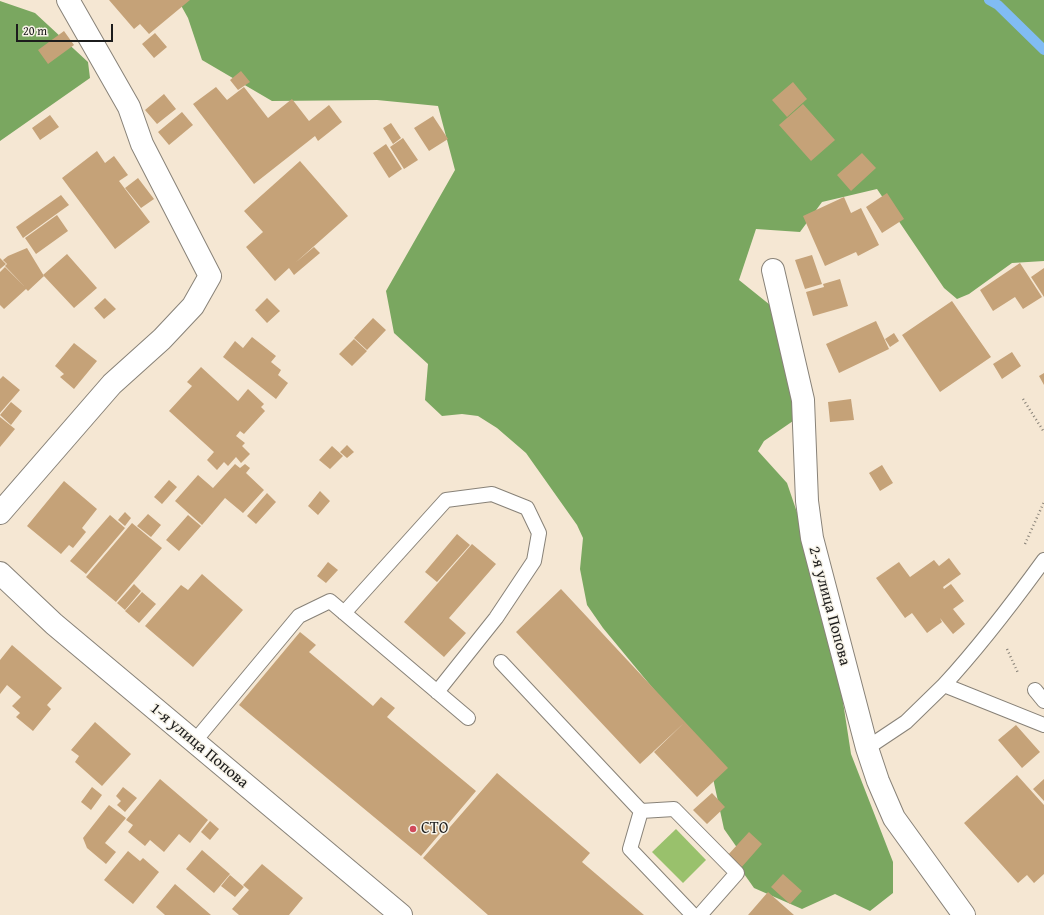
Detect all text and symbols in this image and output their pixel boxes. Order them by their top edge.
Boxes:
scale bar [18,16,115,42]
text: 20 m [23,22,47,39]
street label: 2-я улица Попова [804,544,854,668]
street label: 1-я улица Попова [146,699,252,793]
place label: СТО [421,819,448,839]
marker: СТО [408,824,418,834]

